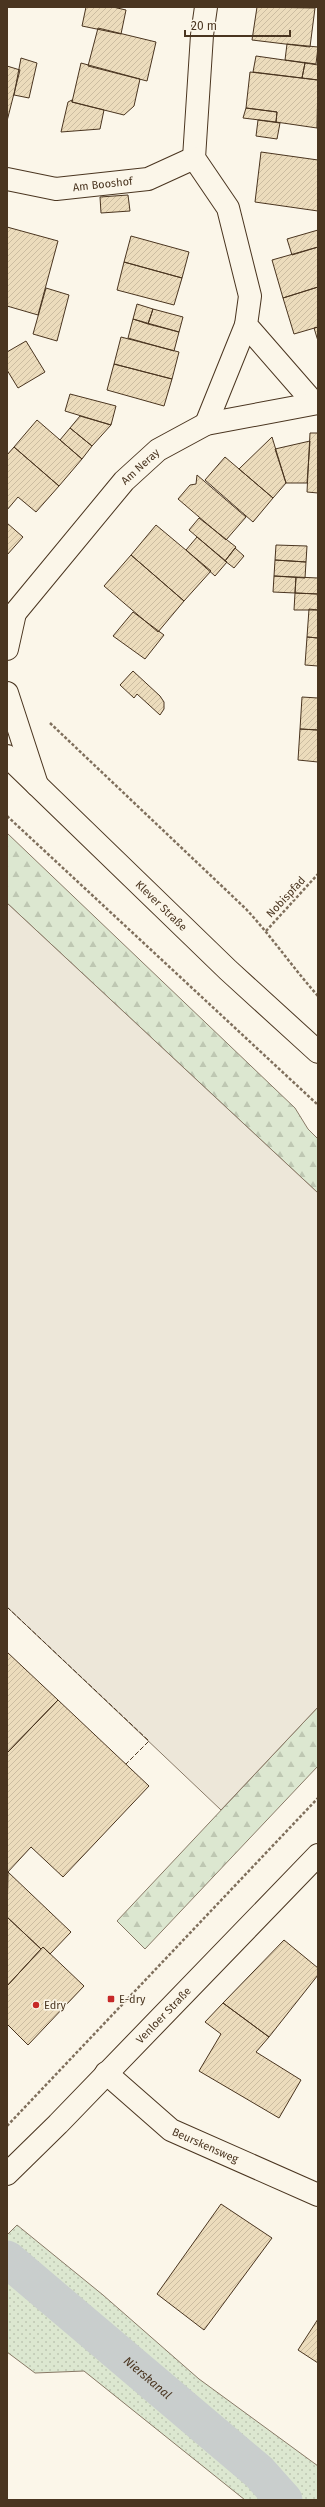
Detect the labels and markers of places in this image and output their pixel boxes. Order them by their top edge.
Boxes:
place label: E-dry [119,1993,146,2006]
marker: E-dry [106,1994,116,2004]
place label: Edry [44,1999,66,2012]
marker: Edry [31,2000,41,2010]

